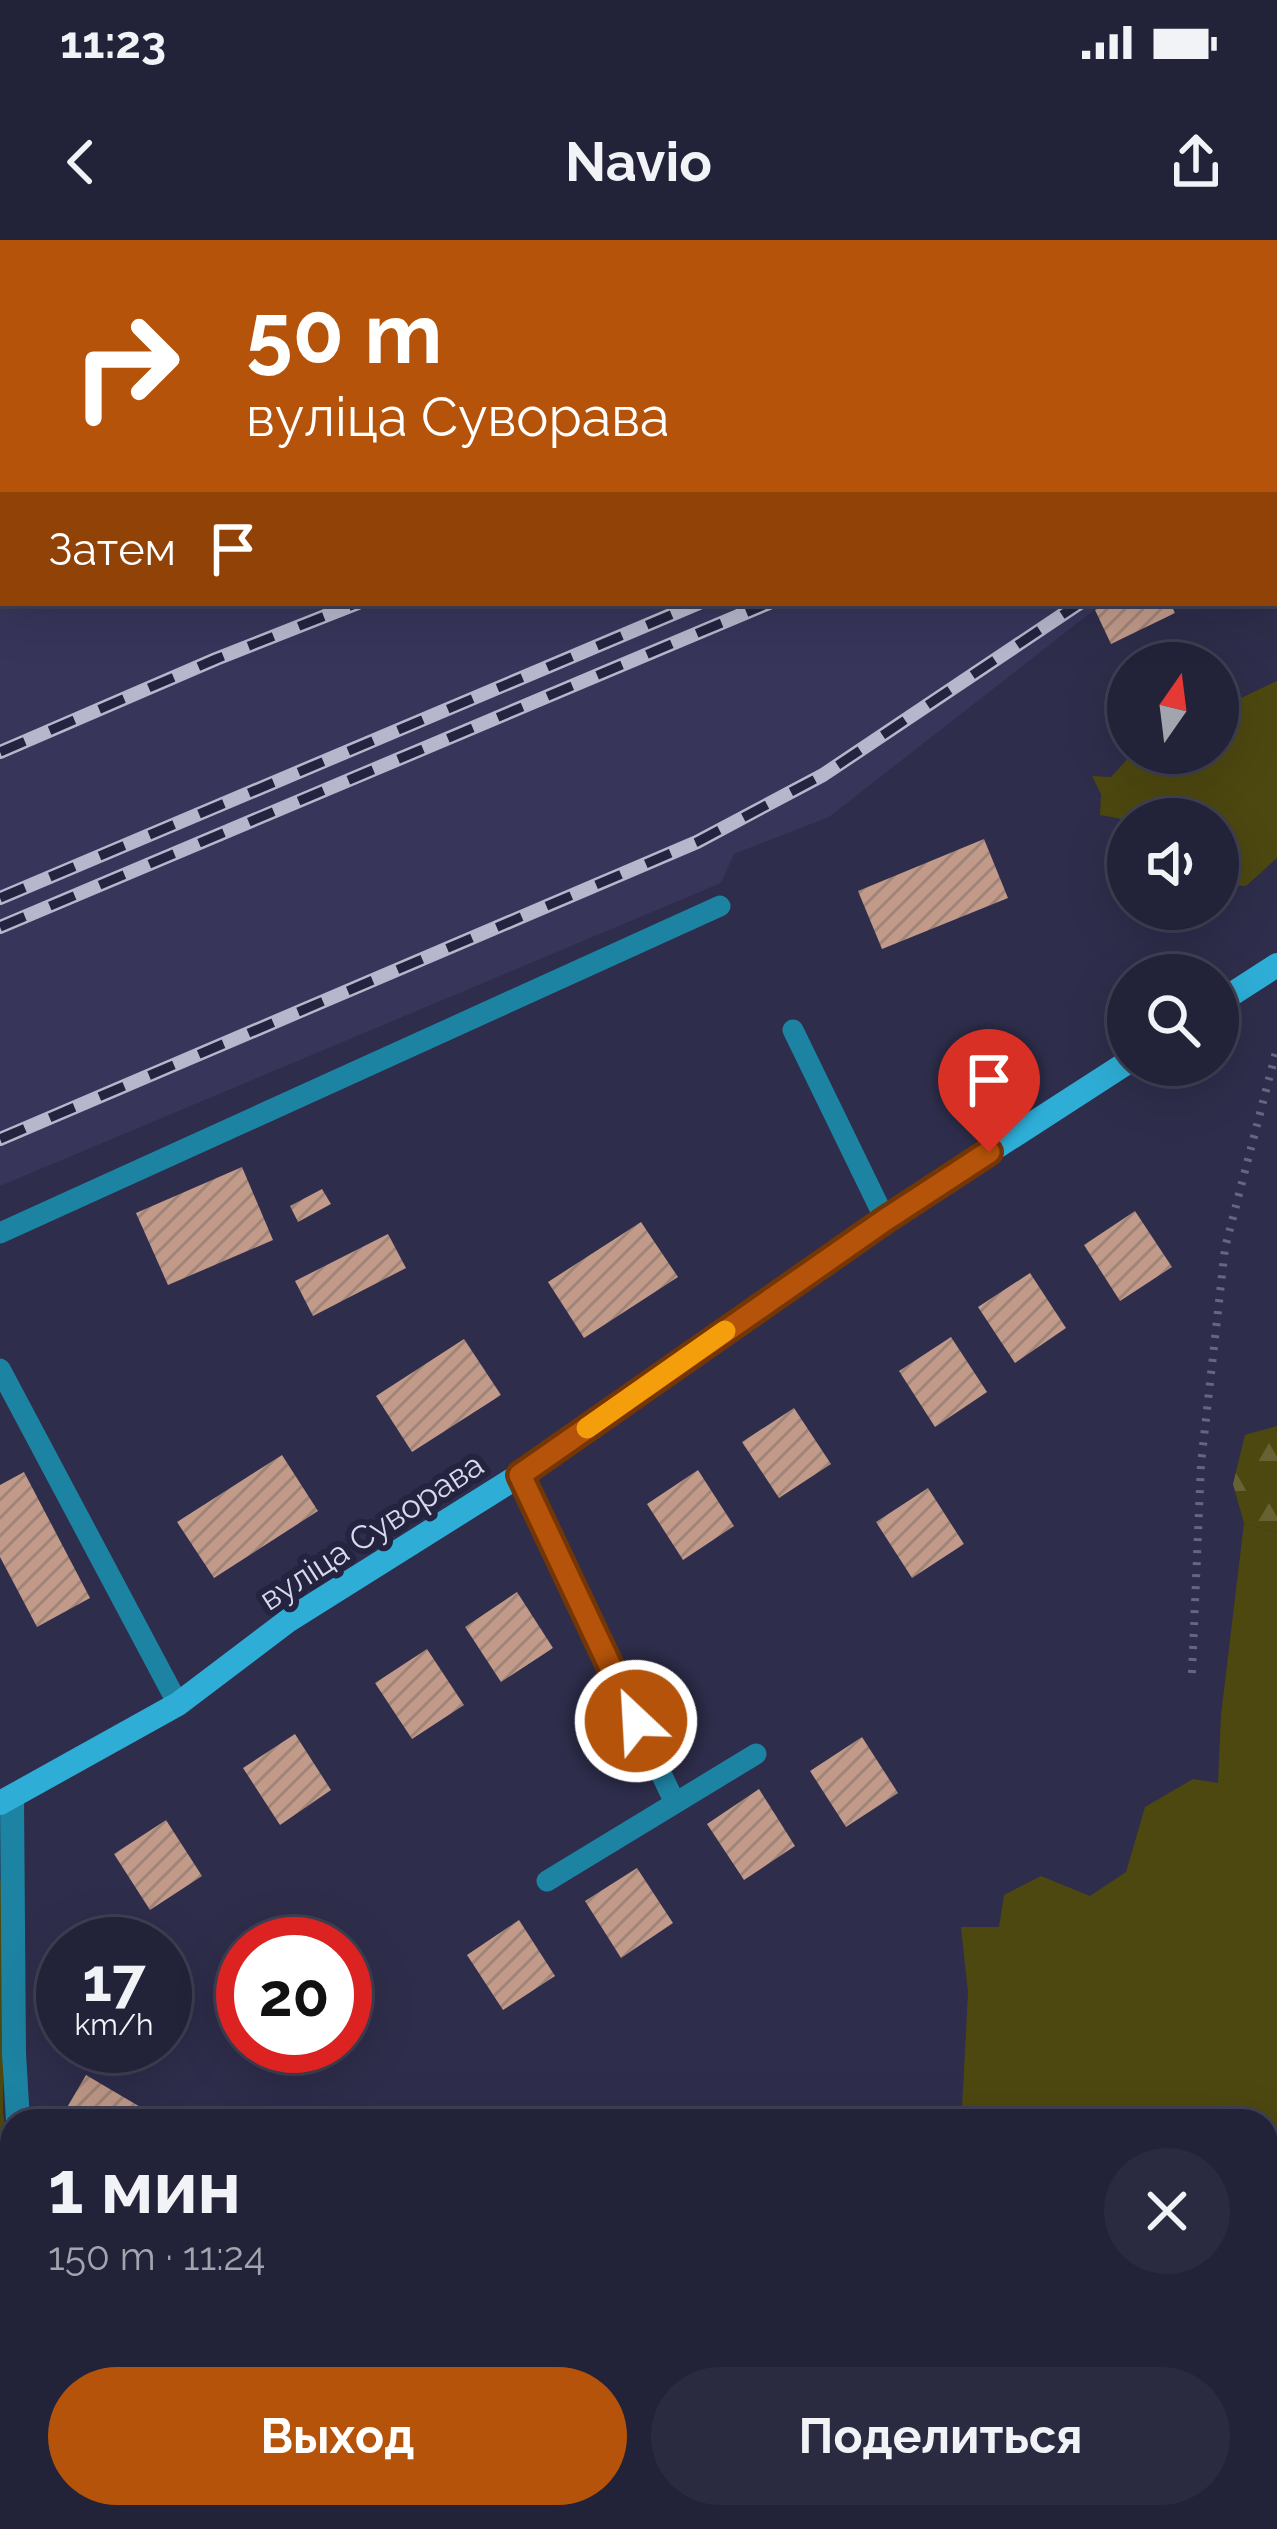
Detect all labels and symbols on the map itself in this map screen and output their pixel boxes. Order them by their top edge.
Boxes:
north arrow [1107,642,1239,774]
pin [938,1029,1040,1152]
street label: вуліца Суворава [252,1445,490,1618]
position arrow [573,1658,699,1784]
speed limit sign: 20 [216,1917,372,2073]

